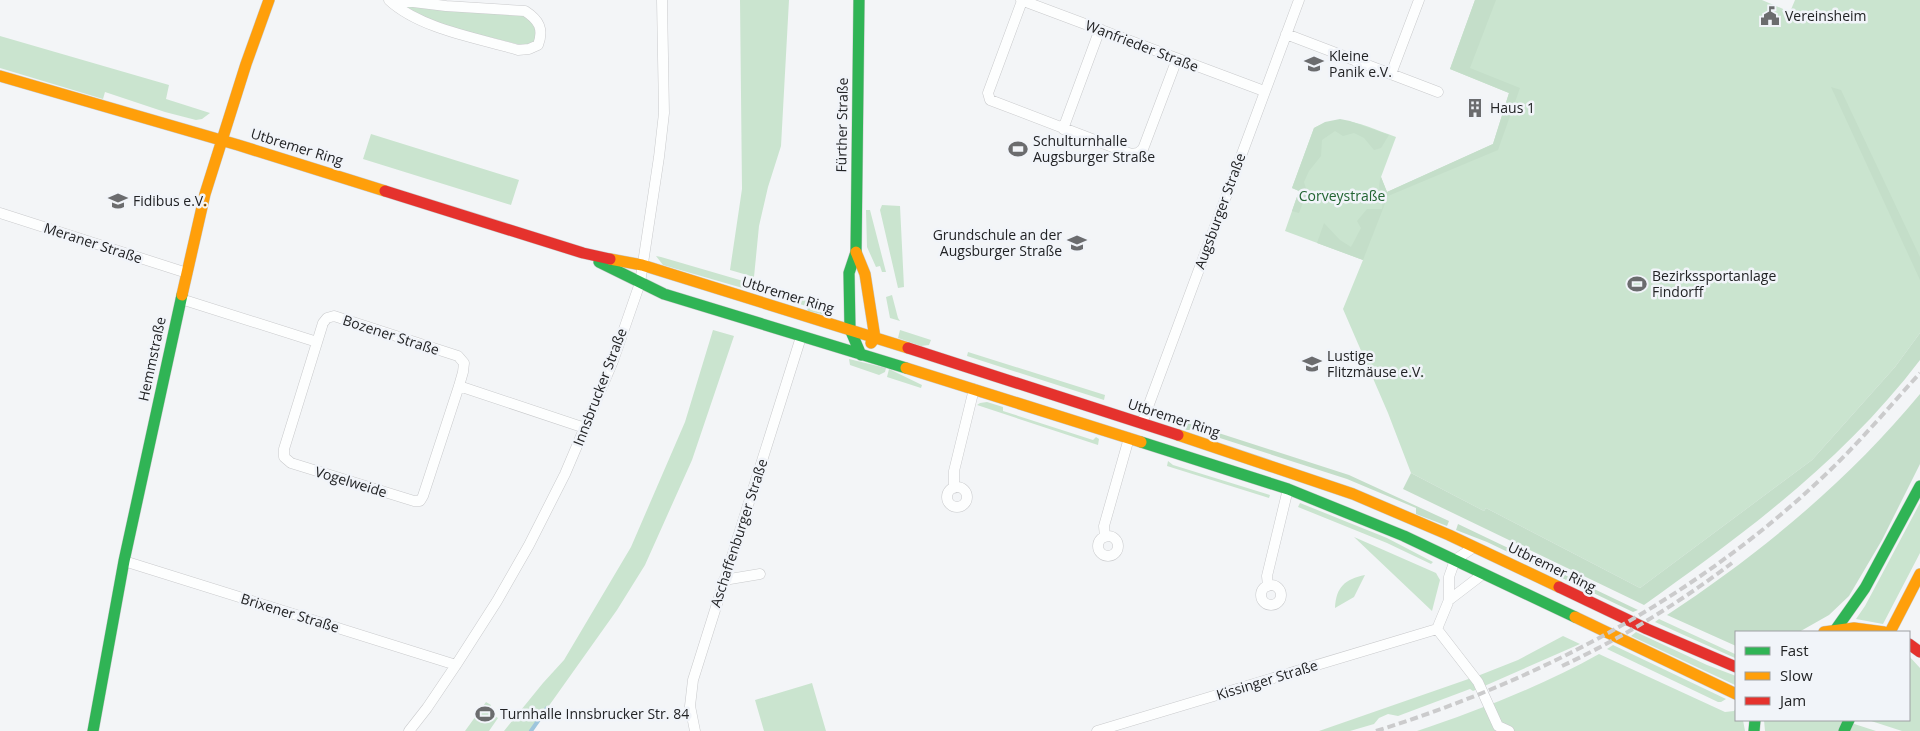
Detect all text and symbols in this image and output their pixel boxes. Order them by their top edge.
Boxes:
public building icon: Vereinsheim [1759,5,1781,27]
place label: Vereinsheim [1785,6,1867,25]
street label: Wanfrieder Straße [1083,15,1202,76]
place label: Kleine Panik e.V. [1329,46,1392,81]
school or university icon: Kleine Panik e.V. [1303,53,1325,75]
street label: Fürther Straße [831,77,852,173]
building icon: Haus 1 [1464,97,1486,119]
place label: Haus 1 [1490,98,1535,117]
street label: Utbremer Ring [249,123,346,170]
place label: Schulturnhalle Augsburger Straße [1033,131,1155,166]
sports icon: Schulturnhalle Augsburger Straße [1007,138,1029,160]
street label: Augsburger Straße [1190,150,1249,271]
park label: Corveystraße [1299,186,1385,205]
school or university icon: Fidibus e.V. [107,190,129,212]
place label: Fidibus e.V. [133,191,207,210]
street label: Meraner Straße [41,218,145,267]
place label: Grundschule an der Augsburger Straße [933,225,1062,260]
school or university icon: Grundschule an der Augsburger Straße [1066,232,1088,254]
place label: Bezirkssportanlage Findorff [1652,266,1776,301]
street label: Utbremer Ring [740,271,837,318]
sports icon: Bezirkssportanlage Findorff [1626,273,1648,295]
street label: Bozener Straße [340,310,442,359]
street label: Hemmstraße [133,315,170,403]
street label: Innsbrucker Straße [568,325,631,448]
place label: Lustige Flitzmäuse e.V. [1327,346,1424,381]
school or university icon: Lustige Flitzmäuse e.V. [1301,353,1323,375]
street label: Utbremer Ring [1126,394,1223,441]
street label: Aschaffenburger Straße [706,456,772,609]
street label: Vogelweide [313,462,390,502]
street label: Utbremer Ring [1505,537,1600,596]
street label: Brixener Straße [239,589,342,637]
legend [1735,631,1910,721]
text: Fast [1780,640,1809,660]
street label: Kissinger Straße [1214,655,1320,704]
text: Slow [1780,665,1813,685]
text: Jam [1778,690,1806,710]
sports icon: Turnhalle Innsbrucker Str. 84 [474,703,496,725]
place label: Turnhalle Innsbrucker Str. 84 [500,704,689,723]

